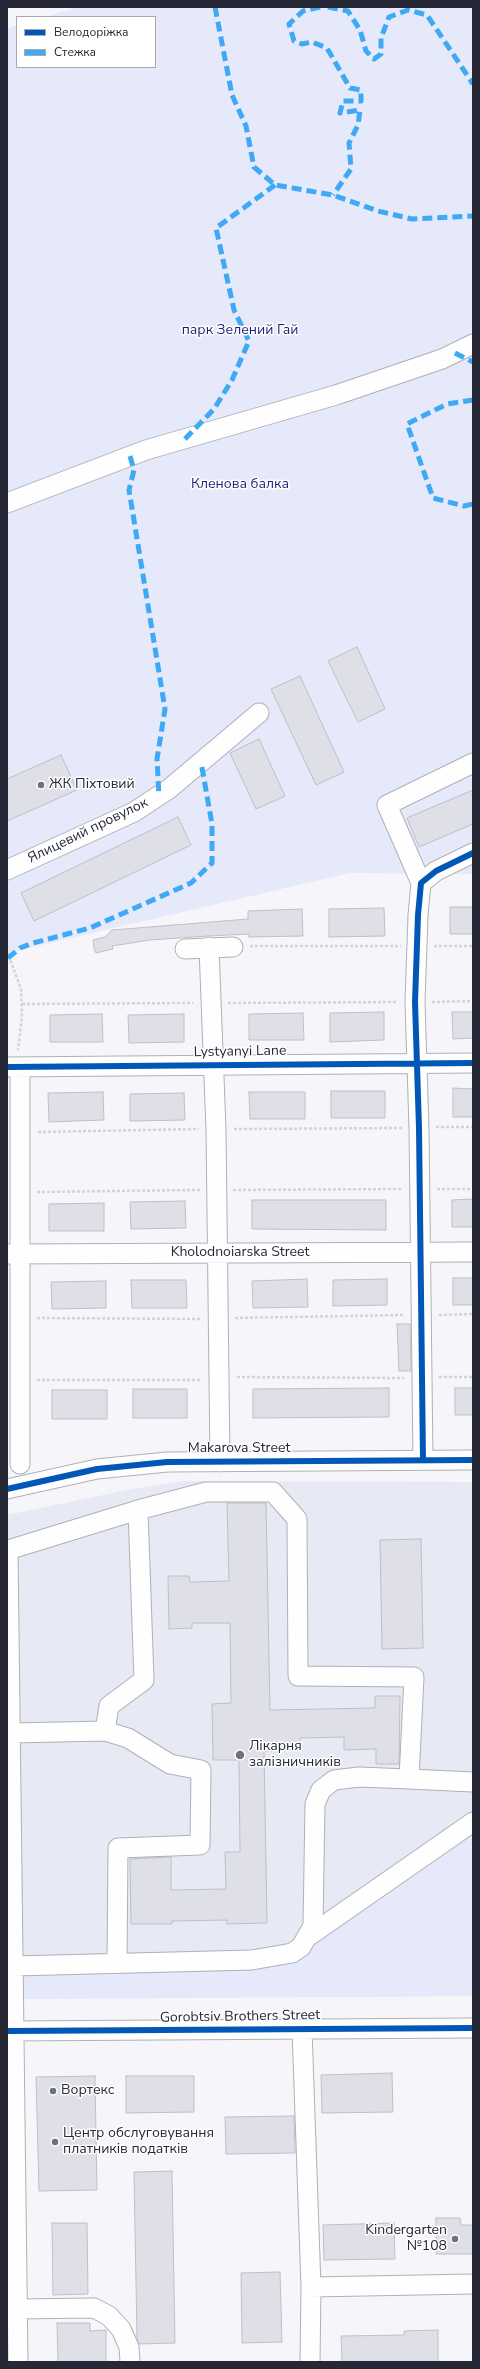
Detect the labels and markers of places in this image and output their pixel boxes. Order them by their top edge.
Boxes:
place label: ЖК Піхтовий [49,777,135,793]
marker: ЖК Піхтовий [36,780,46,790]
place label: Лікарня залізничників [249,1739,341,1772]
marker: Лікарня залізничників [234,1749,246,1761]
place label: Вортекс [61,2083,114,2099]
marker: Вортекс [48,2086,58,2096]
place label: Центр обслуговування платників податків [63,2126,214,2158]
marker: Центр обслуговування платників податків [50,2137,60,2147]
place label: Kindergarten №108 [365,2223,447,2256]
marker: Kindergarten №108 [450,2234,460,2244]

